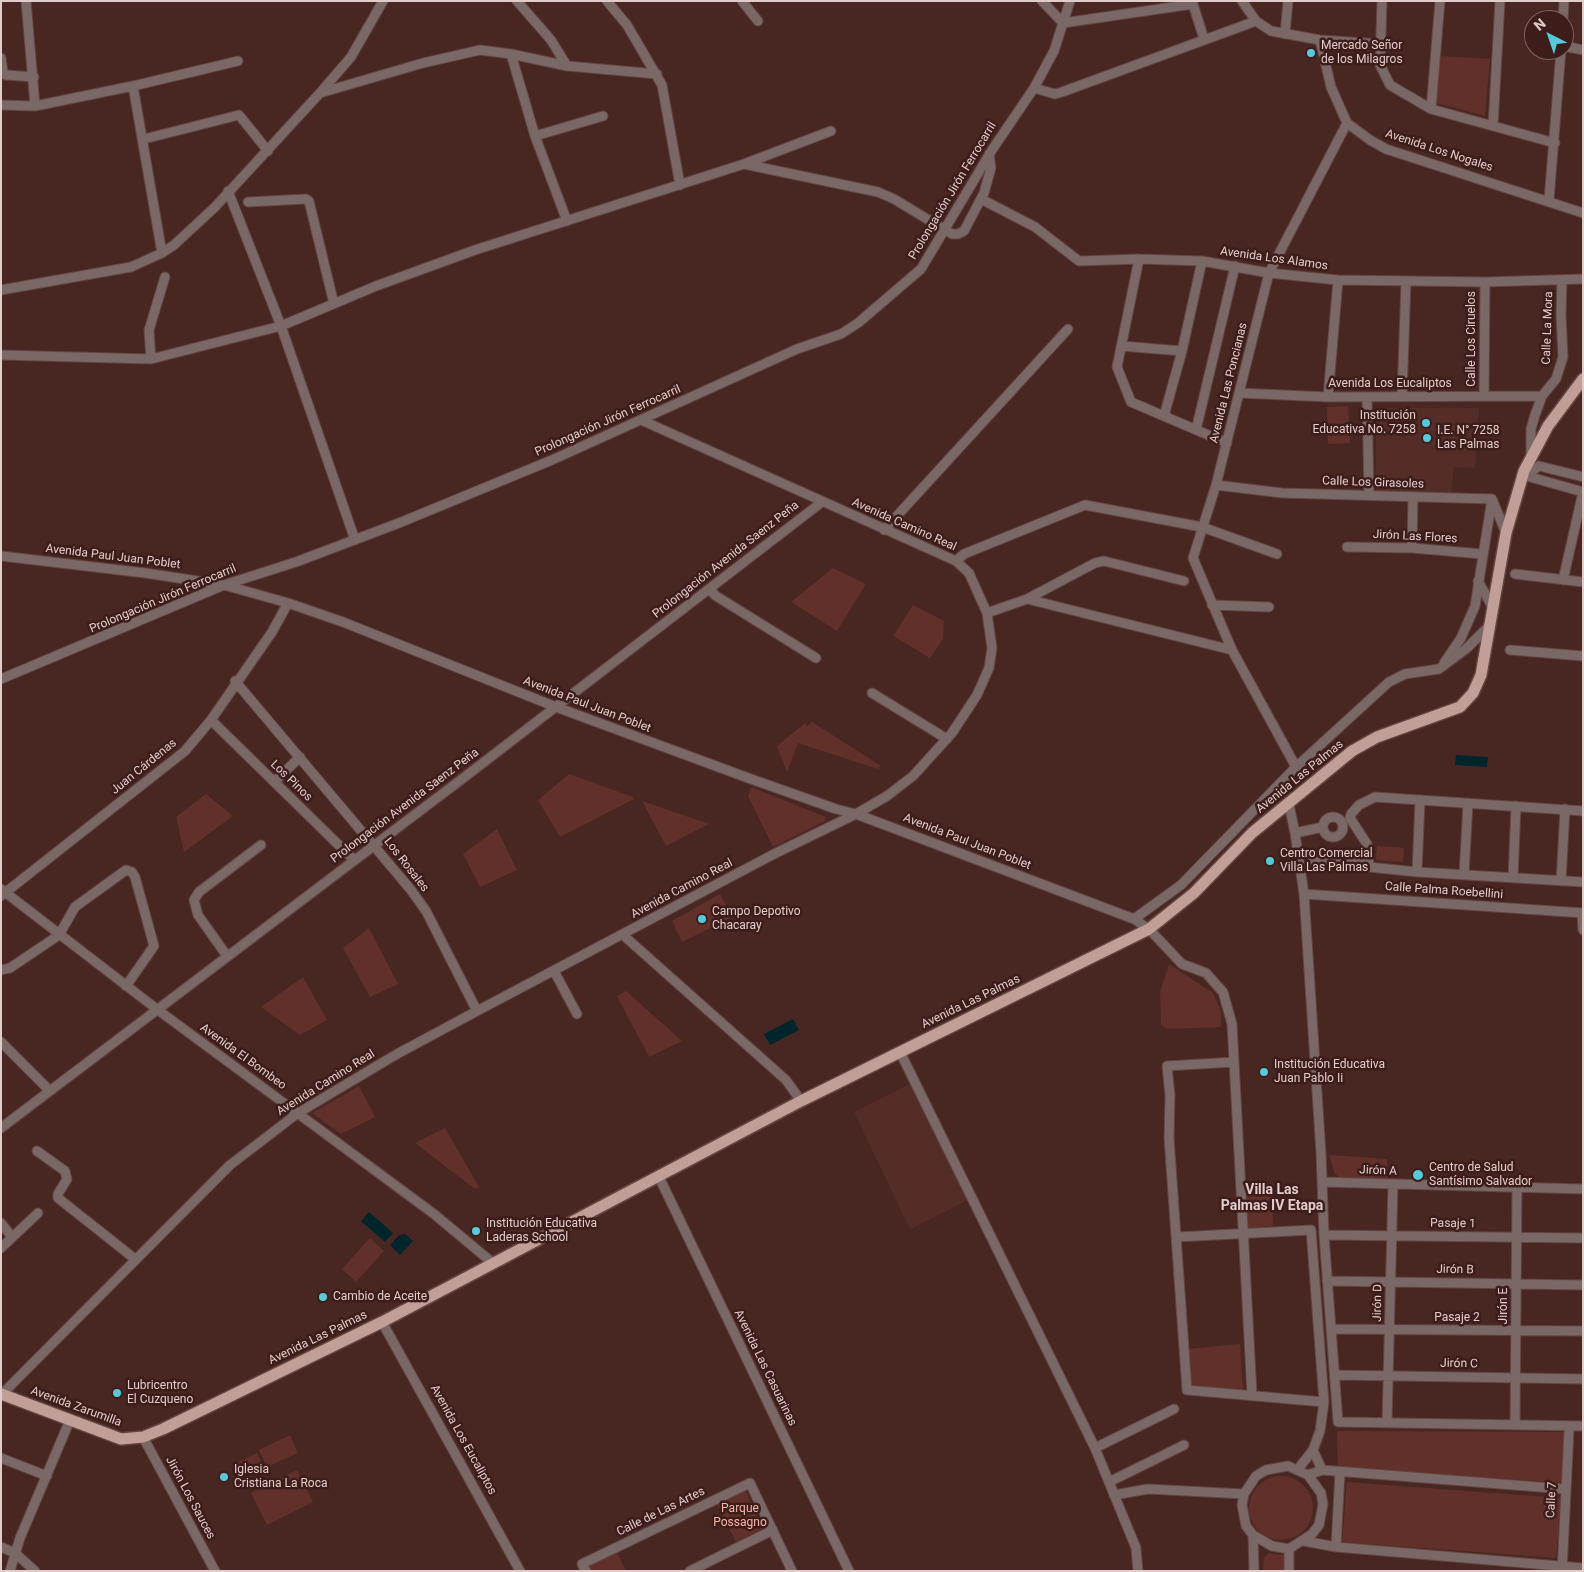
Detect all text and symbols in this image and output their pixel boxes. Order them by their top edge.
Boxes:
north arrow [1524,10,1574,60]
text: N [1531,15,1549,34]
place label: Mercado Señor de los Milagros [1321,39,1403,67]
marker: Mercado Señor de los Milagros [1305,47,1317,59]
street label: Prolongación Jirón Ferrocarril [906,120,1000,262]
street label: Avenida Los Nogales [1383,127,1495,175]
street label: Avenida Los Alamos [1219,244,1329,274]
street label: Calle Los Ciruelos [1465,291,1479,387]
street label: Calle La Mora [1540,291,1556,365]
street label: Avenida Las Poncianas [1207,321,1251,445]
street label: Avenida Los Eucaliptos [1328,377,1452,391]
street label: Prolongación Jirón Ferrocarril [533,382,683,460]
place label: Institución Educativa No. 7258 [1313,409,1416,437]
marker: Institución Educativa No. 7258 [1420,417,1432,429]
place label: I.E. N° 7258 Las Palmas [1437,424,1499,452]
marker: I.E. N° 7258 Las Palmas [1421,432,1433,444]
street label: Calle Los Girasoles [1322,474,1424,492]
street label: Avenida Camino Real [850,495,958,555]
street label: Prolongación Avenida Saenz Peña [650,498,802,622]
street label: Jirón Las Flores [1372,528,1458,546]
street label: Avenida Paul Juan Poblet [45,542,181,572]
street label: Prolongación Jirón Ferrocarril [87,561,239,637]
street label: Avenida Paul Juan Poblet [521,674,653,736]
street label: Juan Cárdenas [108,736,180,798]
street label: Avenida Las Palmas [1254,737,1346,817]
street label: Prolongación Avenida Saenz Peña [328,746,482,866]
street label: Los Pinos [267,758,315,804]
street label: Avenida Paul Juan Poblet [901,811,1033,873]
street label: Los Rosales [380,835,432,895]
place label: Centro Comercial Villa Las Palmas [1280,847,1373,875]
marker: Centro Comercial Villa Las Palmas [1264,855,1276,867]
street label: Avenida Camino Real [629,856,735,922]
street label: Calle Palma Roebellini [1384,880,1504,902]
place label: Campo Depotivo Chacaray [712,905,801,933]
marker: Campo Depotivo Chacaray [696,913,708,925]
street label: Avenida Las Palmas [919,972,1023,1032]
street label: Avenida El Bombeo [197,1021,289,1093]
street label: Avenida Camino Real [274,1047,378,1119]
place label: Institución Educativa Juan Pablo Ii [1274,1058,1385,1086]
marker: Institución Educativa Juan Pablo Ii [1258,1066,1270,1078]
place label: Centro de Salud Santísimo Salvador [1429,1161,1532,1189]
street label: Jirón A [1359,1163,1397,1179]
marker: Centro de Salud Santísimo Salvador [1411,1168,1425,1182]
district label: Villa Las Palmas IV Etapa [1221,1182,1323,1214]
street label: Pasaje 1 [1430,1216,1476,1232]
place label: Institución Educativa Laderas School [486,1217,597,1245]
marker: Institución Educativa Laderas School [470,1225,482,1237]
street label: Jirón B [1436,1262,1474,1278]
street label: Jirón D [1370,1284,1386,1322]
street label: Jirón E [1497,1288,1511,1324]
place label: Cambio de Aceite [333,1290,427,1304]
marker: Cambio de Aceite [317,1291,329,1303]
street label: Avenida Las Casuarinas [731,1307,799,1429]
street label: Avenida Las Palmas [266,1308,370,1368]
street label: Pasaje 2 [1434,1311,1480,1325]
street label: Jirón C [1440,1356,1478,1372]
place label: Lubricentro El Cuzqueno [127,1379,193,1407]
street label: Avenida Los Eucaliptos [427,1383,499,1497]
street label: Avenida Zarumilla [29,1384,123,1430]
marker: Lubricentro El Cuzqueno [111,1387,123,1399]
street label: Jirón Los Sauces [162,1454,218,1542]
place label: Iglesia Cristiana La Roca [234,1463,328,1491]
marker: Iglesia Cristiana La Roca [218,1471,230,1483]
street label: Calle 7 [1544,1482,1560,1518]
street label: Calle de Las Artes [614,1484,708,1540]
park label: Parque Possagno [713,1502,767,1530]

